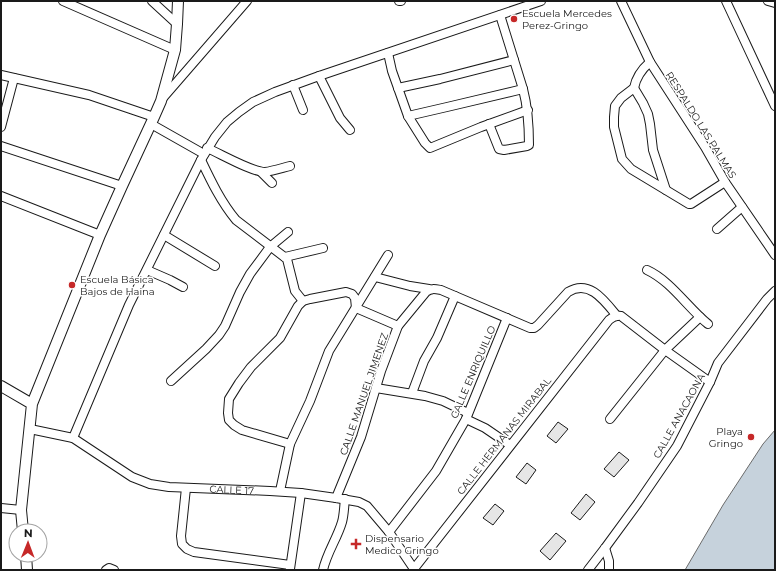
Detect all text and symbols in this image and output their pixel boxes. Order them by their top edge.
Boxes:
place label: Escuela Mercedes Perez-Gringo [522,7,612,32]
marker: Escuela Mercedes Perez-Gringo [509,14,519,24]
street label: RESPALDO LAS PALMAS [663,69,739,181]
place label: Escuela Básica Bajos de Haina [80,273,155,298]
marker: Escuela Básica Bajos de Haina [67,280,77,290]
street label: CALLE ENRIQUILLO [448,324,498,420]
street label: CALLE MANUEL JIMENEZ [337,331,391,457]
street label: CALLE ANACAONA [650,370,708,461]
street label: CALLE HERMANAS MIRABAL [454,375,554,497]
place label: Playa Gringo [709,425,743,450]
marker: Playa Gringo [746,432,756,442]
street label: CALLE 17 [209,482,254,497]
north arrow [8,523,48,563]
text: N [24,526,33,540]
place label: Dispensario Medico Gringo [365,532,439,557]
marker: Dispensario Medico Gringo [350,538,362,550]

